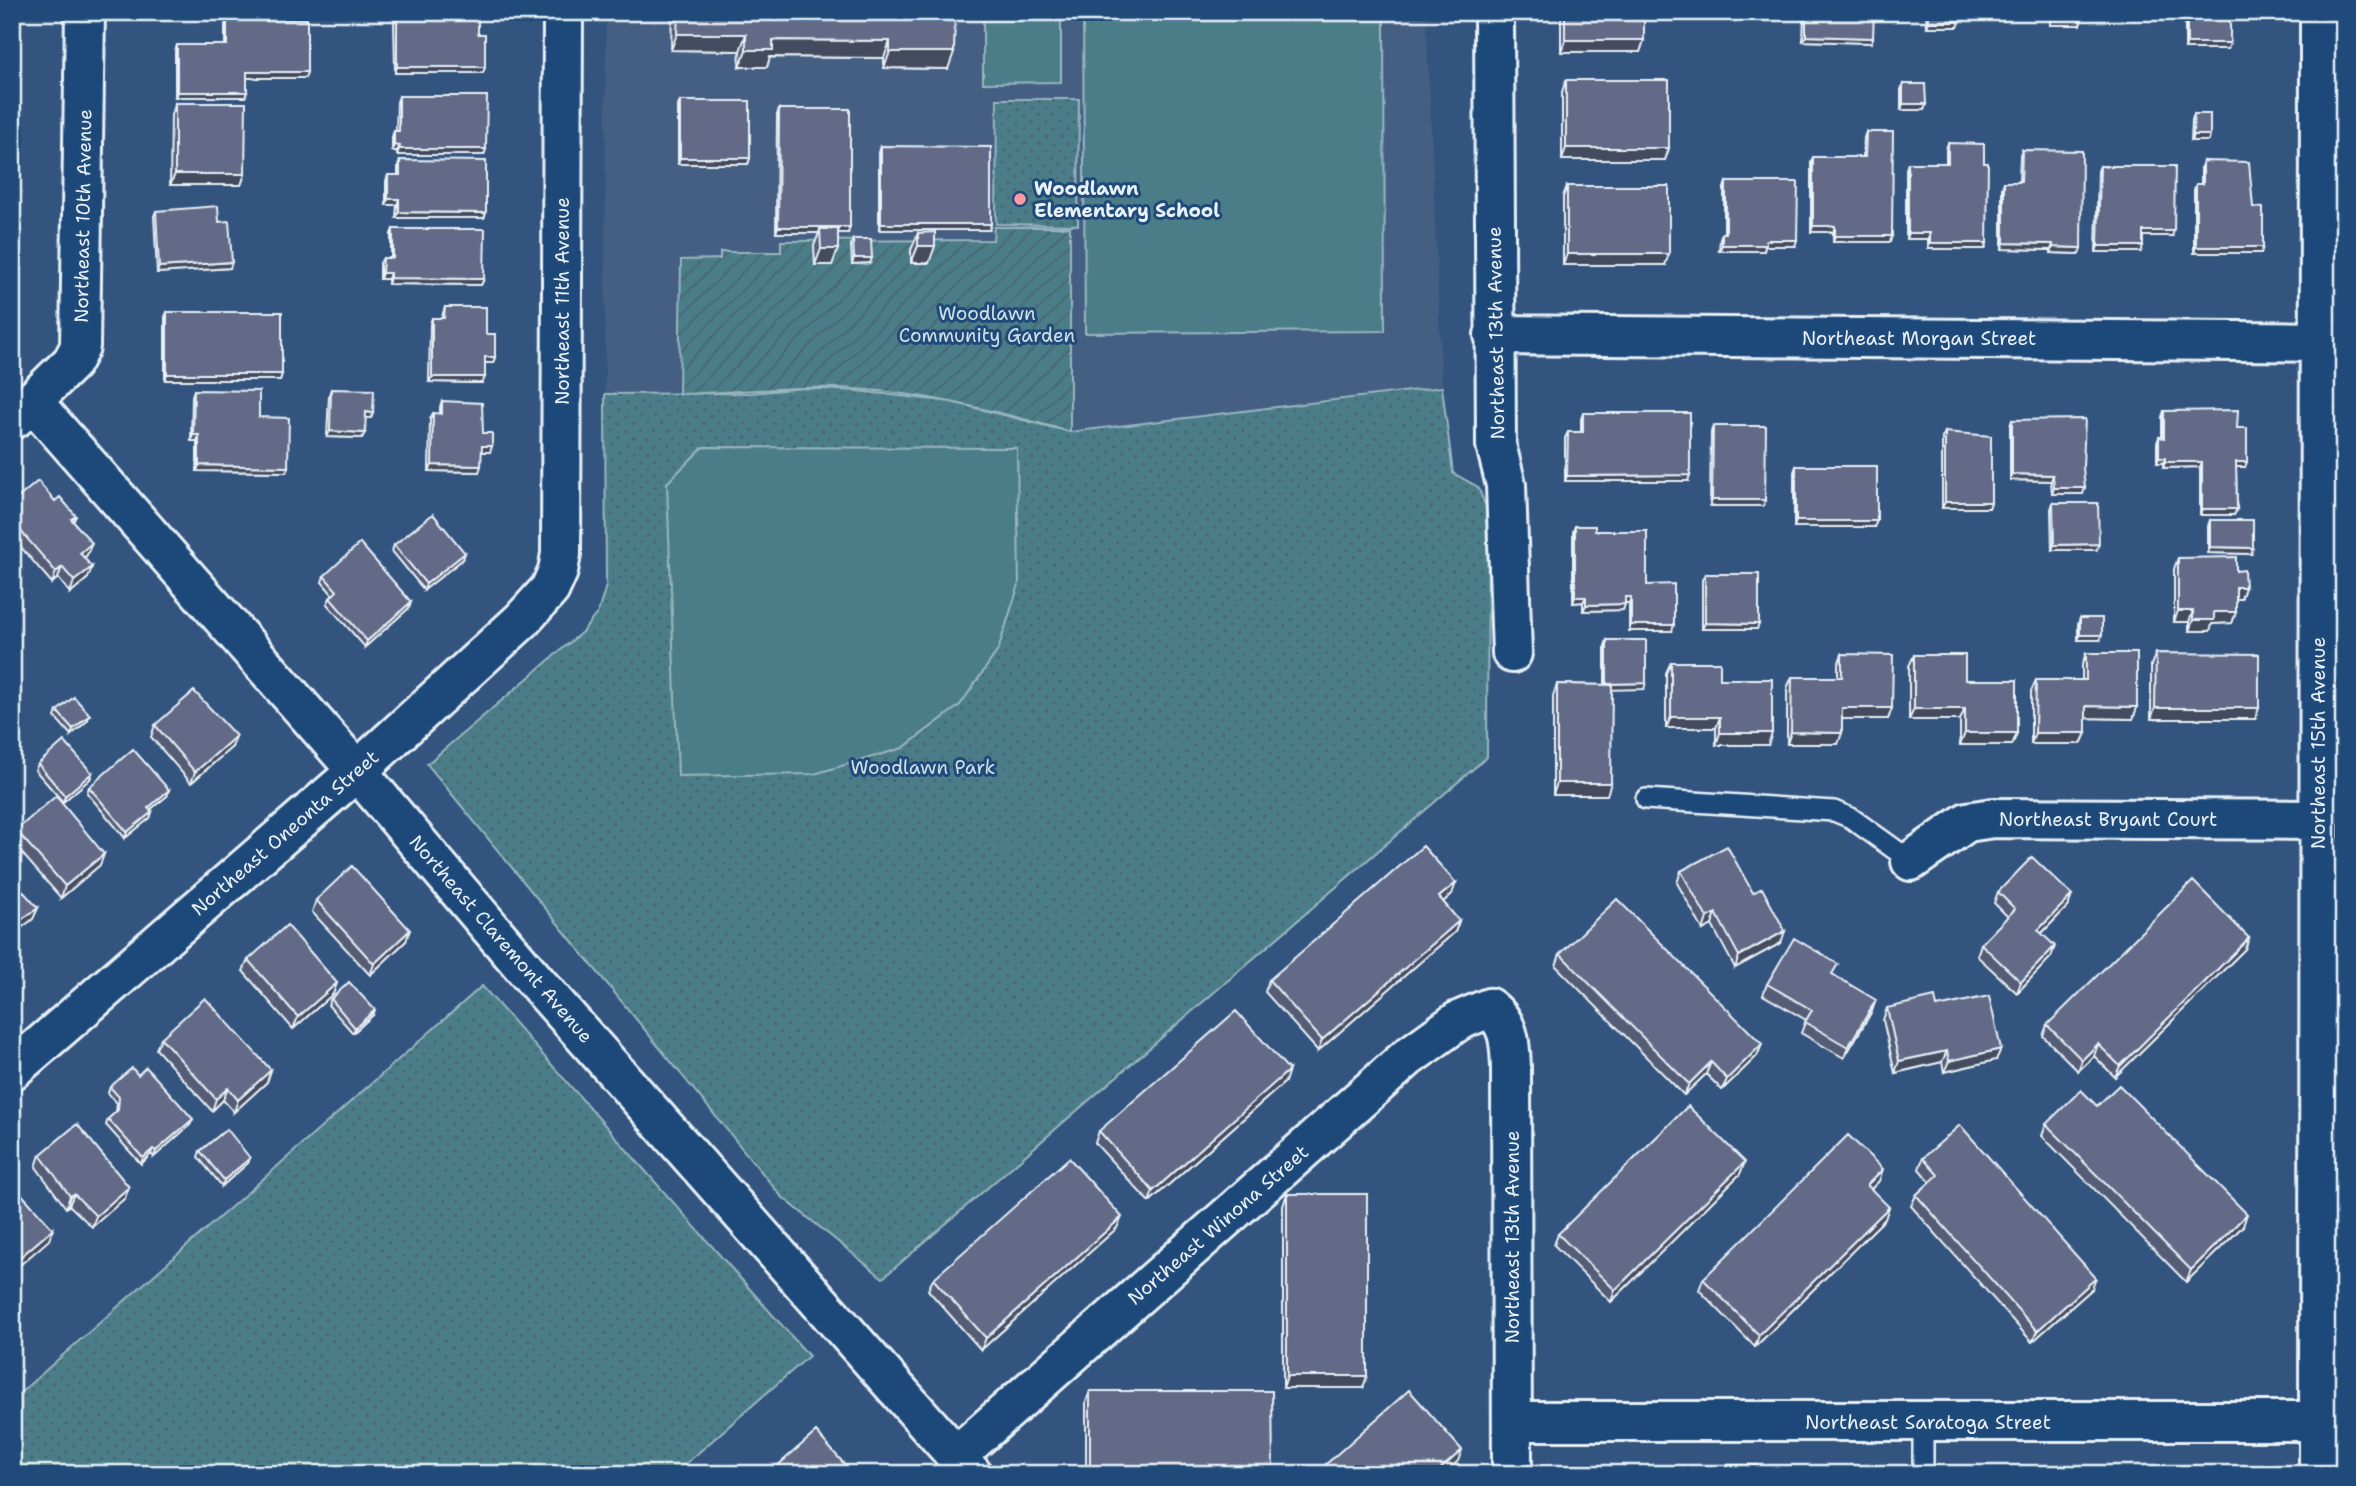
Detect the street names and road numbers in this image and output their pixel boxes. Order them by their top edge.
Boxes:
street label: Northeast 10th Avenue [69,109,97,323]
street label: Northeast 11th Avenue [550,197,575,405]
street label: Northeast 13th Avenue [1482,226,1510,440]
street label: Northeast Morgan Street [1802,326,2036,351]
street label: Northeast 15th Avenue [2306,637,2331,849]
street label: Northeast Oneonta Street [186,745,384,921]
street label: Northeast Bryant Court [1999,807,2217,832]
street label: Northeast Claremont Avenue [404,830,598,1048]
street label: Northeast 13th Avenue [1500,1130,1525,1344]
street label: Northeast Winona Street [1122,1140,1314,1310]
street label: Northeast Saratoga Street [1805,1410,2051,1435]

